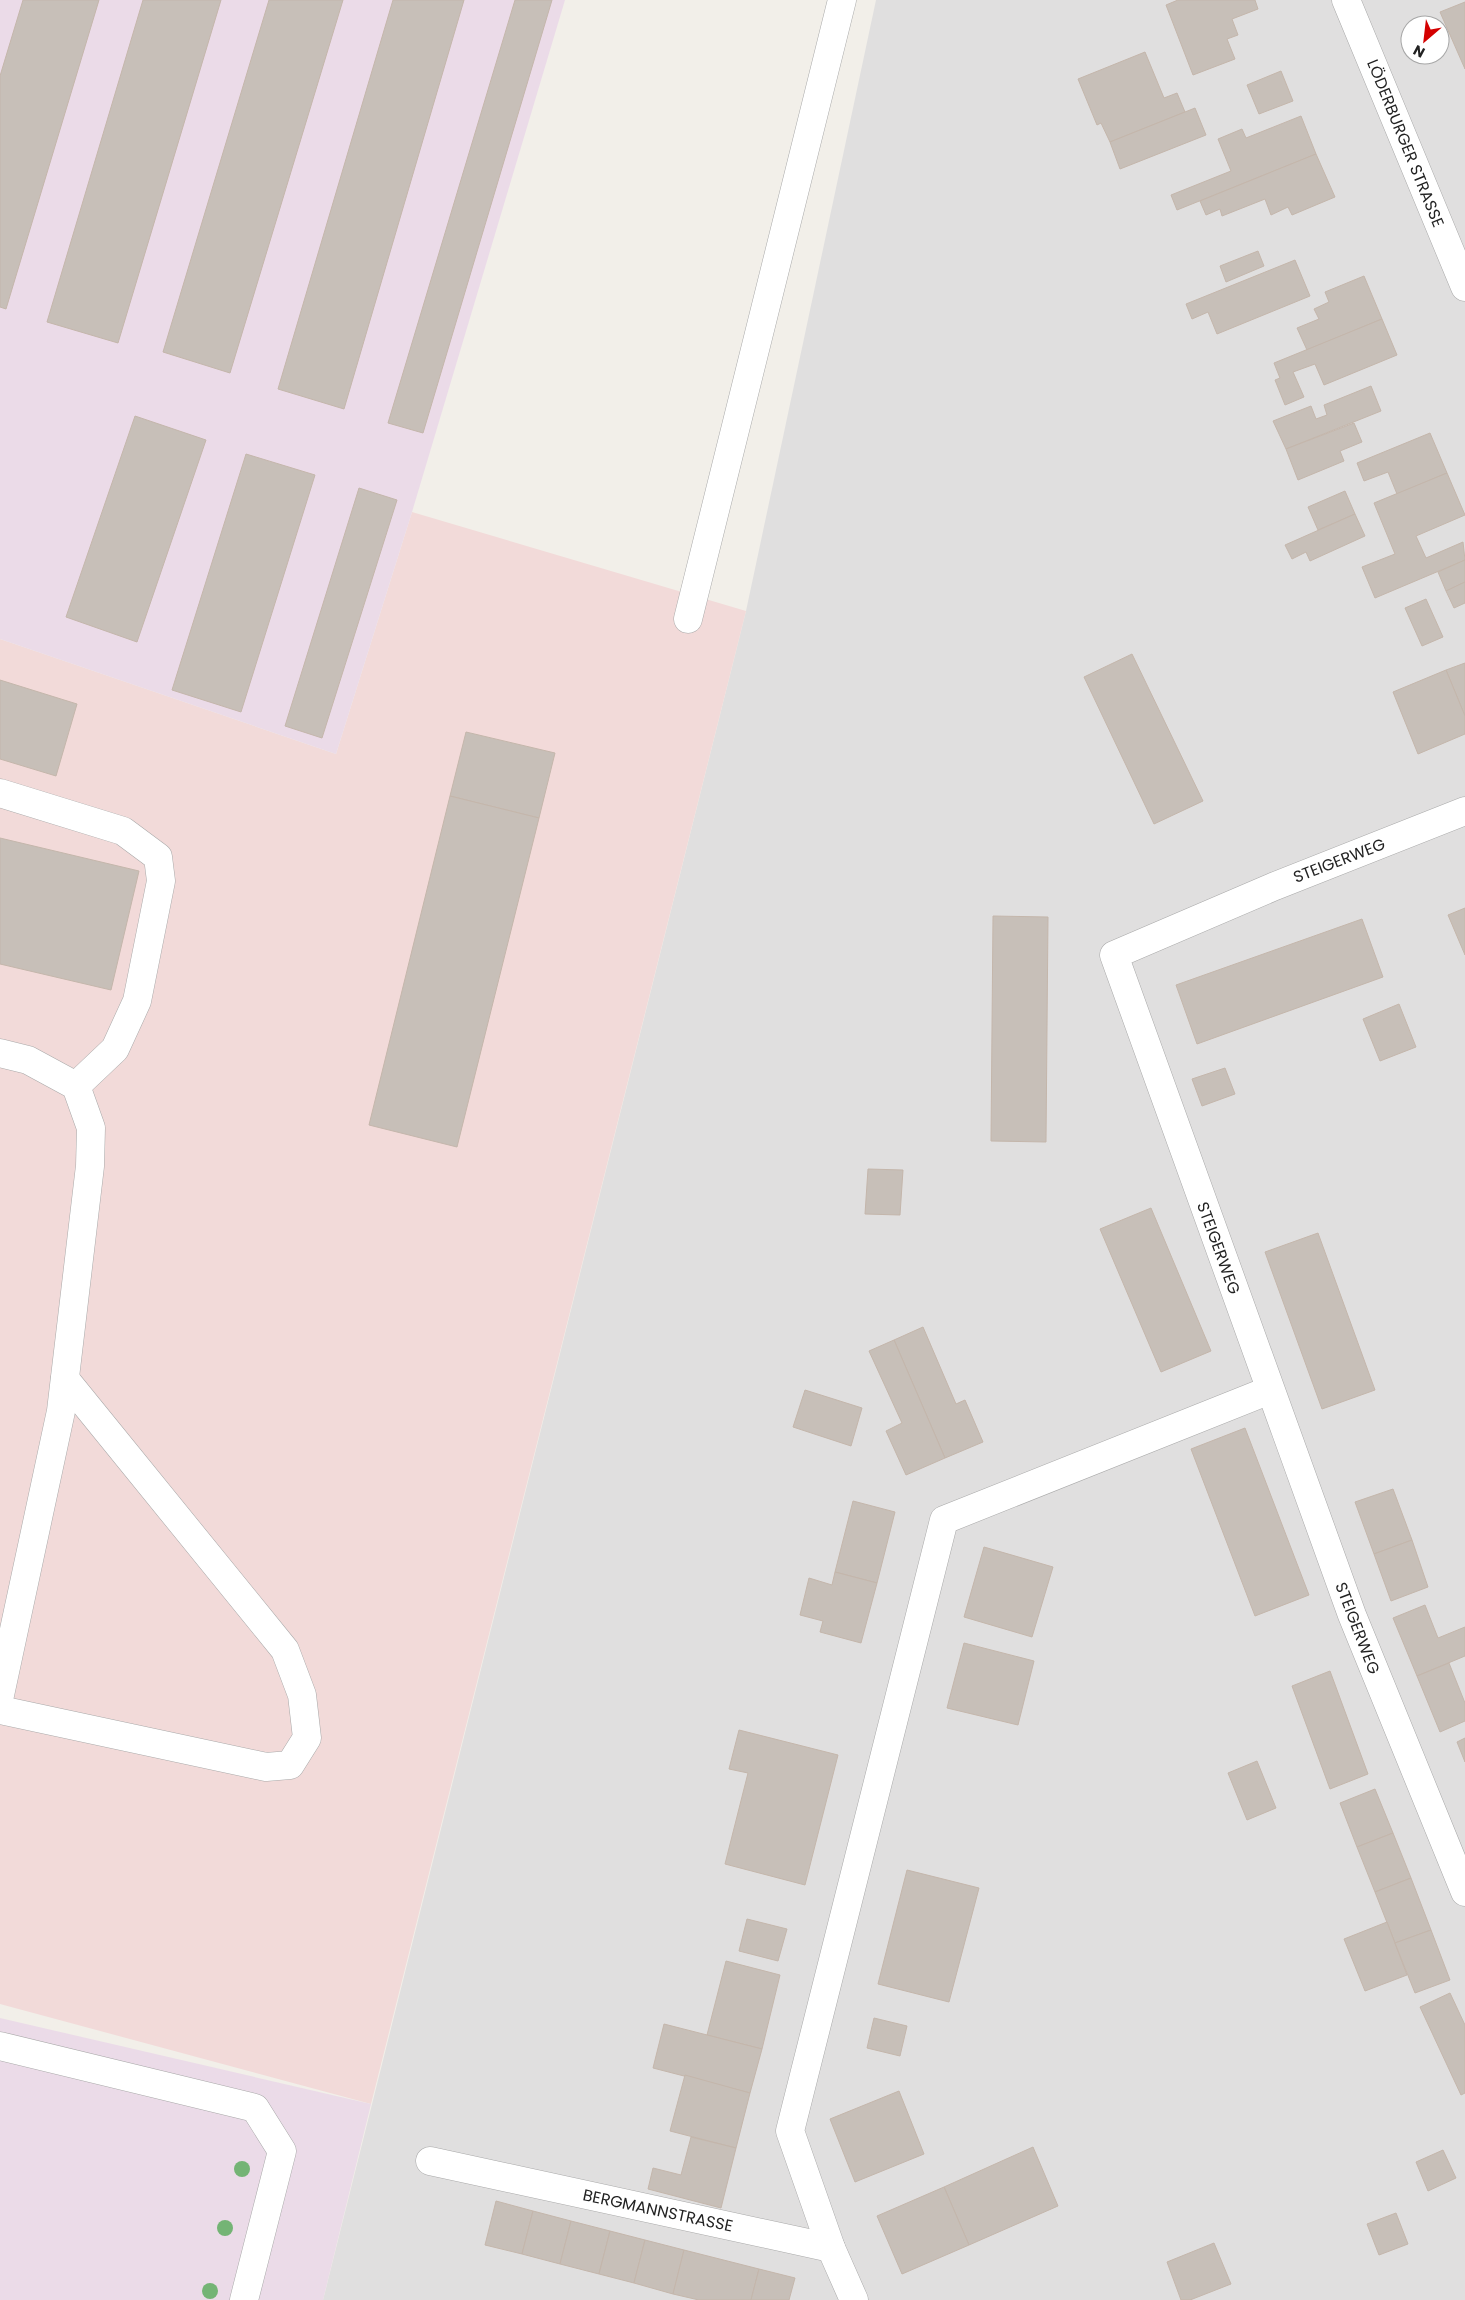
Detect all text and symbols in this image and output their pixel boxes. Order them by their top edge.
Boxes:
north arrow [1400,15,1450,65]
text: N [1410,40,1428,63]
street label: LÖDERBURGER STRASSE [1361,56,1450,231]
street label: STEIGERWEG [1290,832,1389,889]
street label: STEIGERWEG [1191,1199,1246,1298]
street label: STEIGERWEG [1329,1579,1386,1678]
street label: BERGMANNSTRASSE [581,2183,735,2238]

